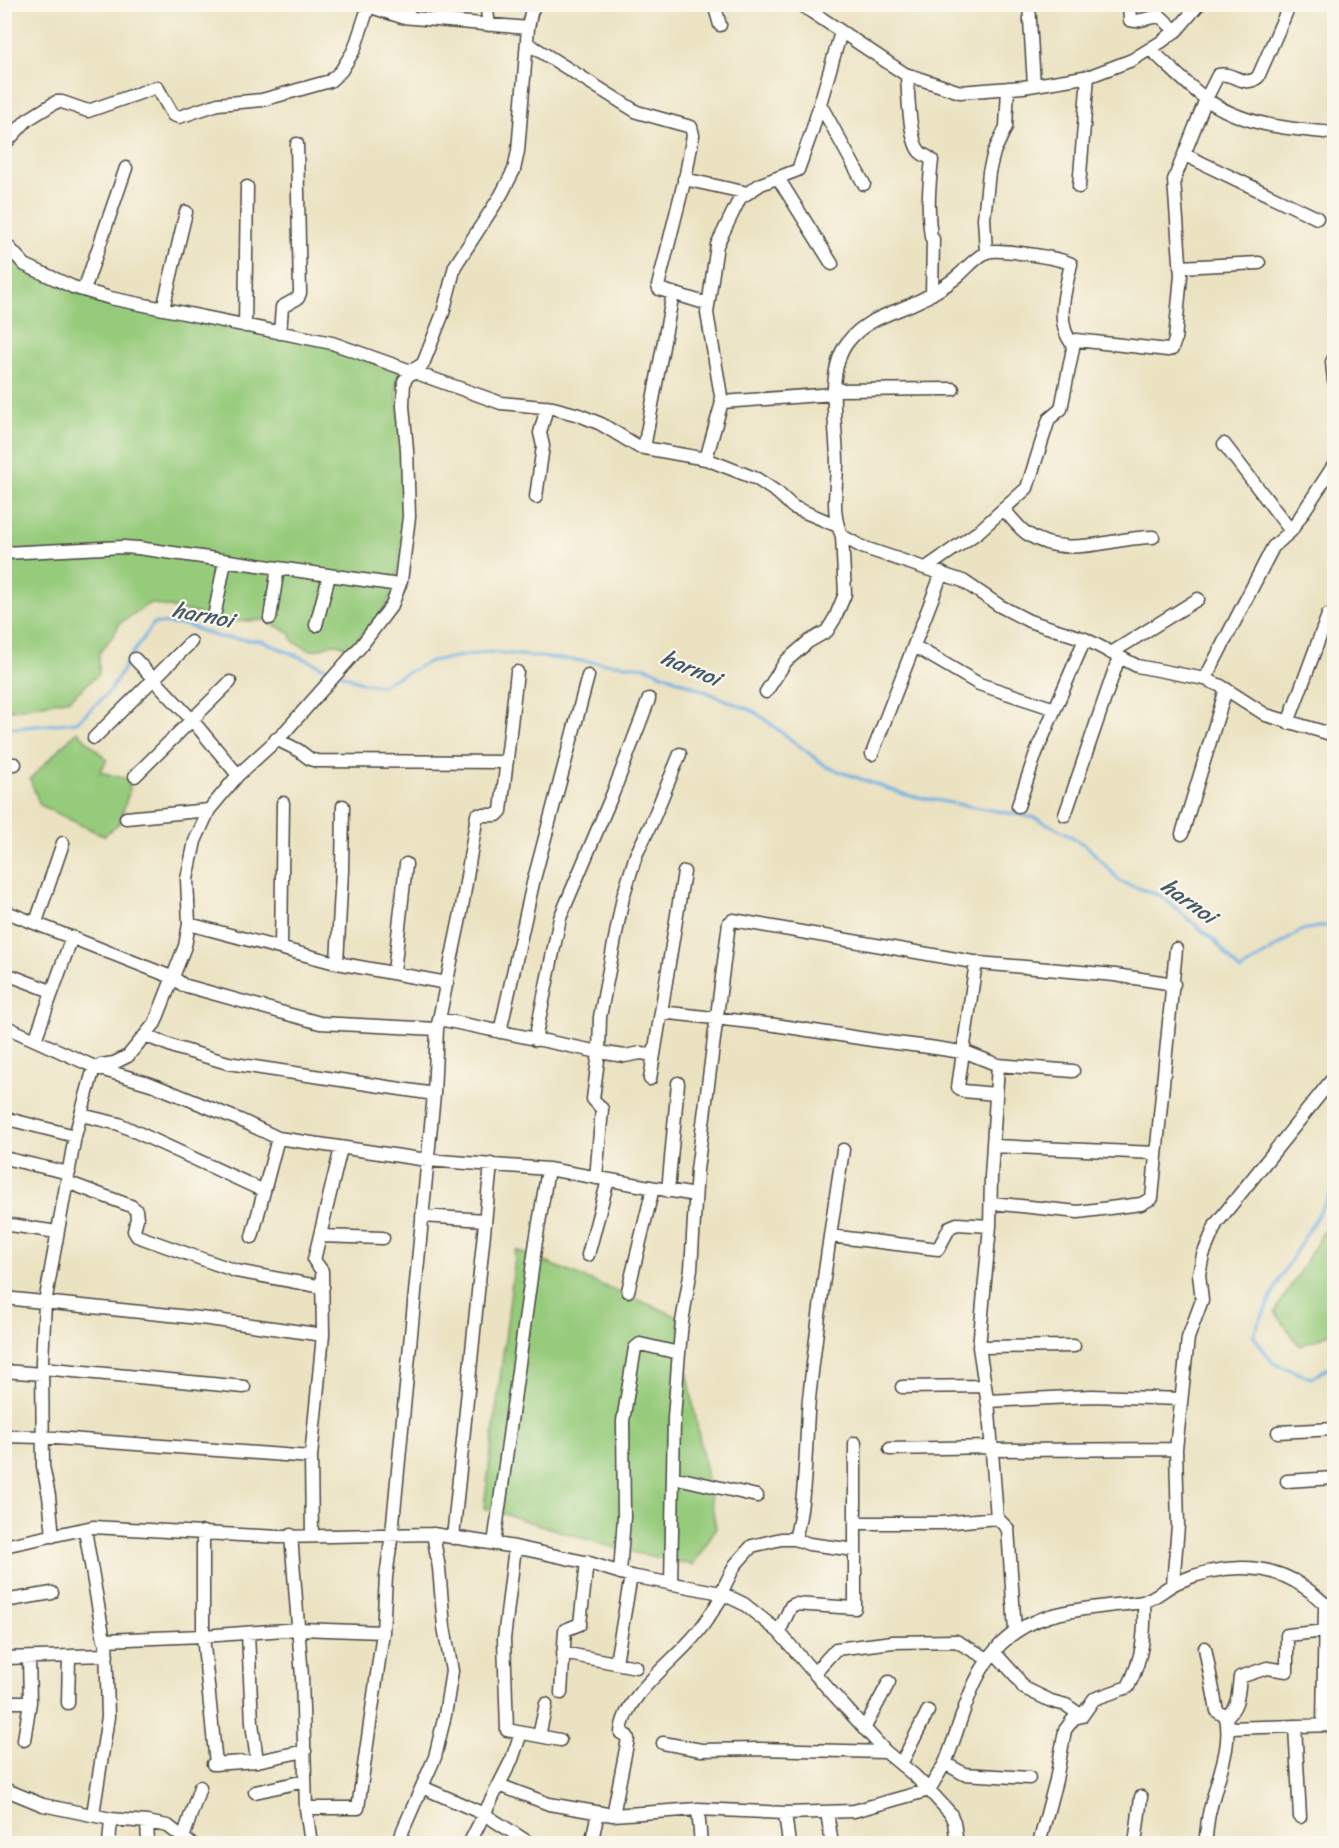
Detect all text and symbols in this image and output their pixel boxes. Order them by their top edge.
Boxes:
water label: harnoi [168,590,240,641]
water label: harnoi [654,638,730,699]
water label: harnoi [1152,867,1228,937]

